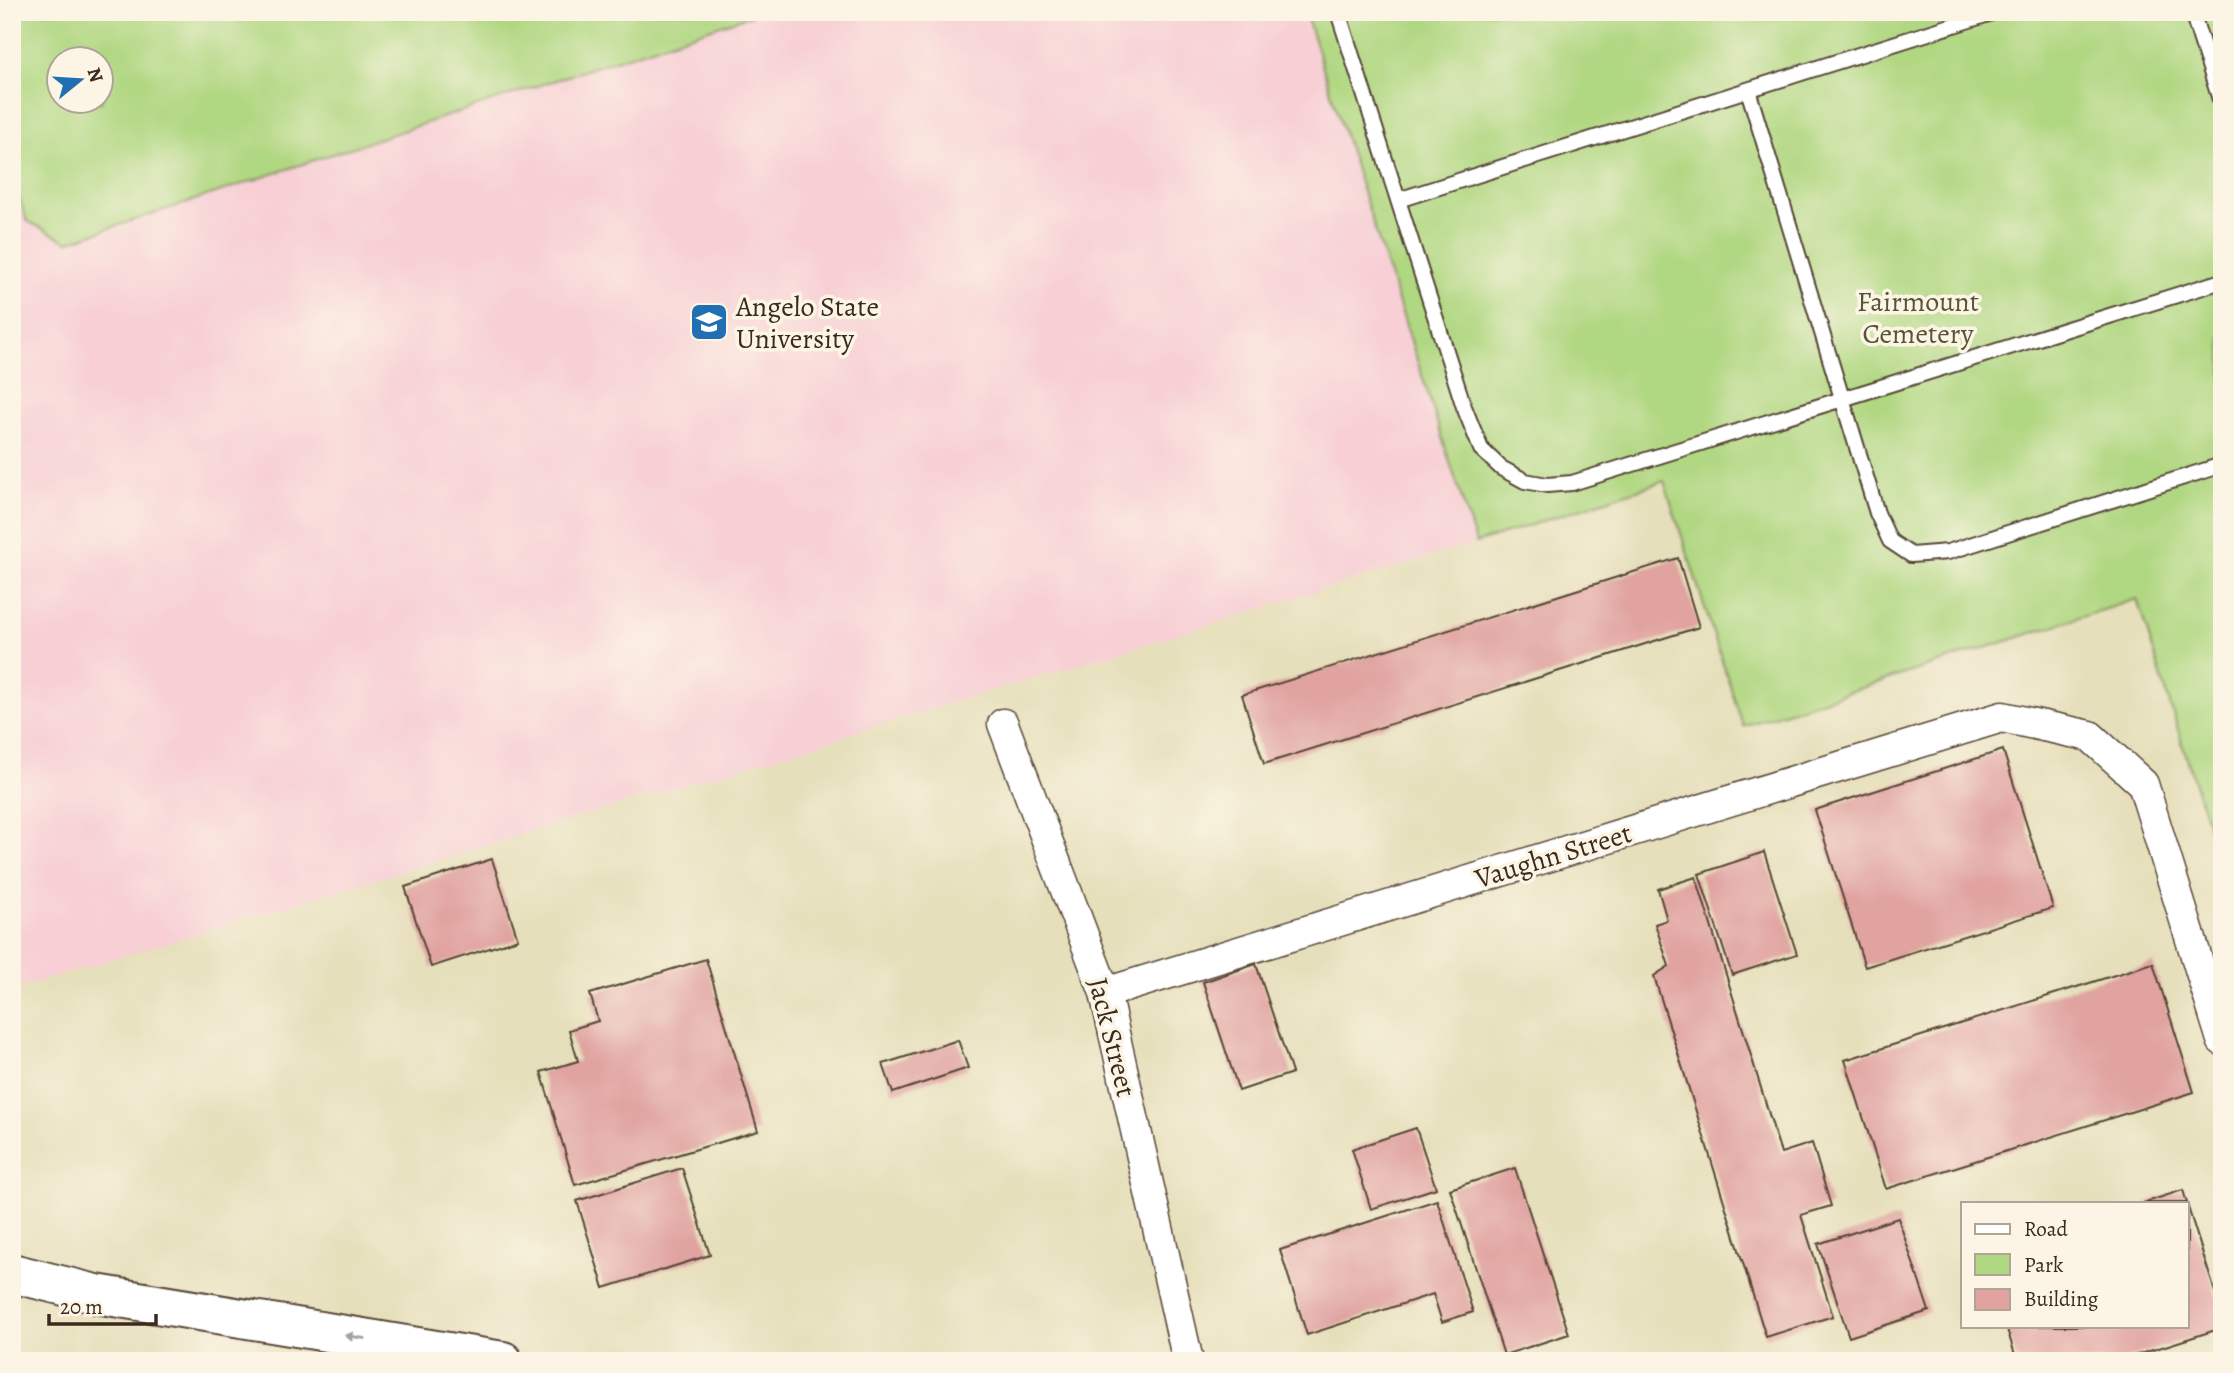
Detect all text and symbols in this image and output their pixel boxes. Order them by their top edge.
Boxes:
north arrow [46,46,116,116]
text: N [81,64,110,86]
park label: Fairmount Cemetery [1857,283,1979,353]
place label: Angelo State University [735,288,879,358]
school or university icon: Angelo State University [688,301,730,343]
street label: Vaughn Street [1469,814,1636,898]
street label: Jack Street [1079,974,1145,1101]
legend [1961,1202,2188,1328]
text: Road [2024,1215,2068,1243]
text: Park [2024,1251,2064,1279]
scale bar [49,1282,156,1326]
text: Building [2024,1285,2099,1313]
text: 20 m [60,1293,103,1321]
one-way arrow [344,1331,366,1342]

